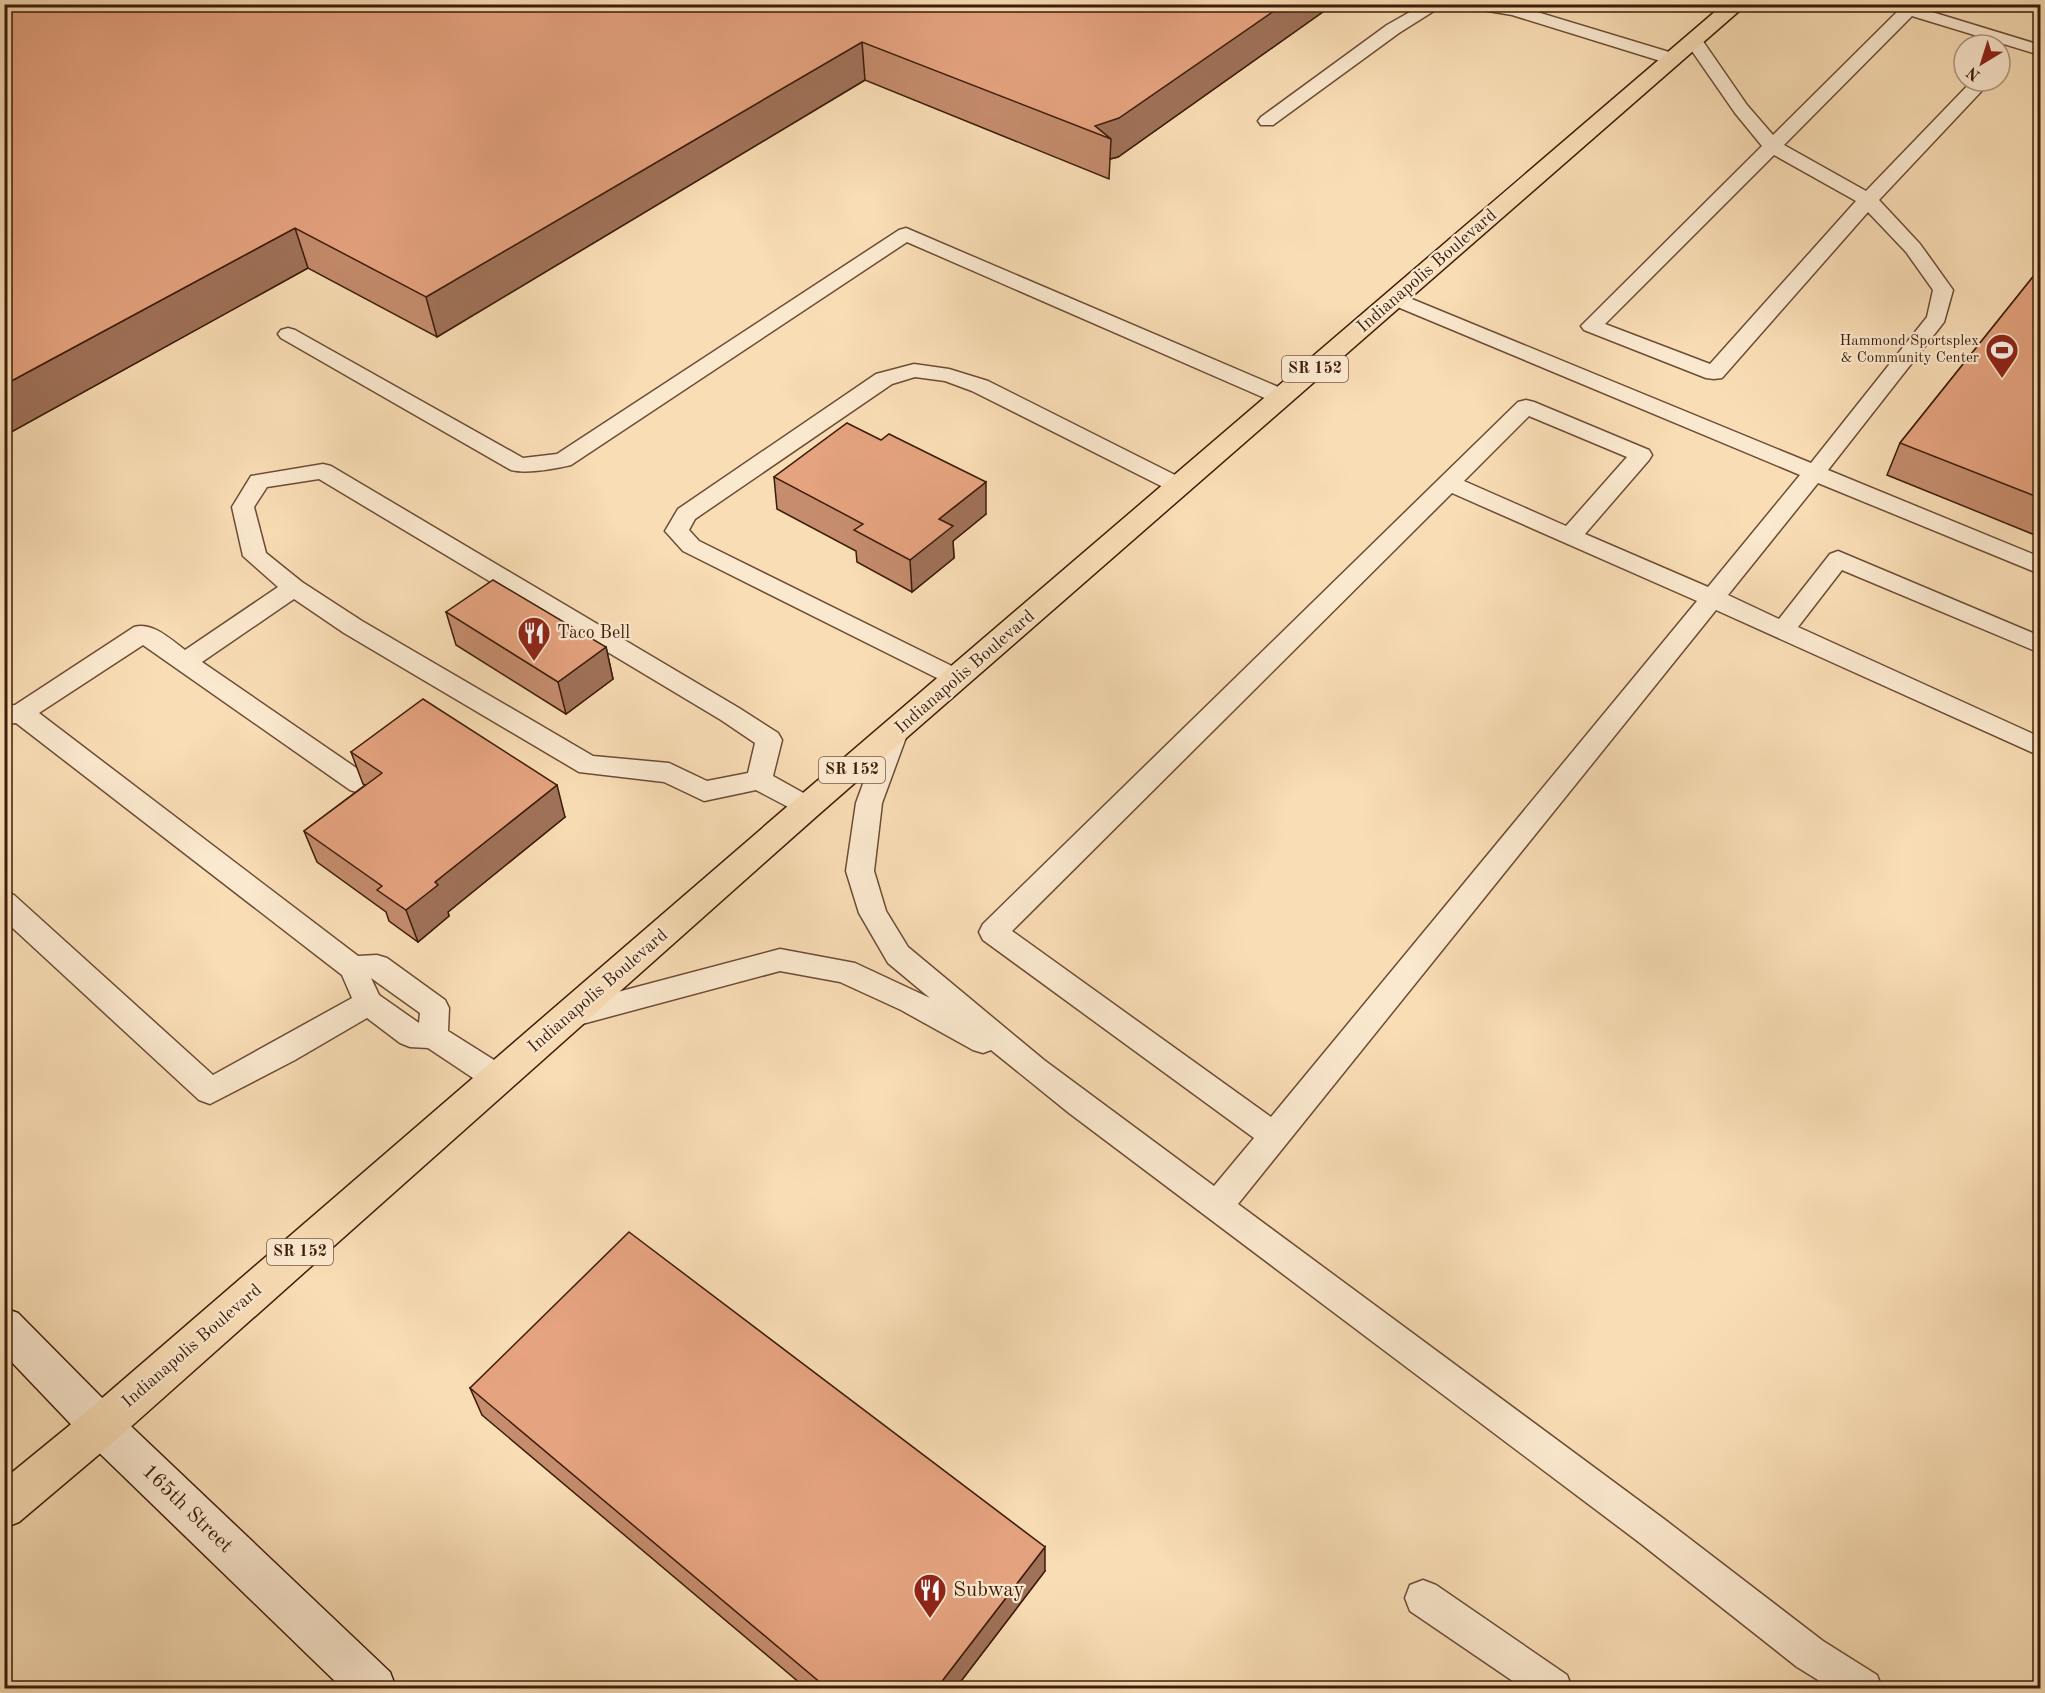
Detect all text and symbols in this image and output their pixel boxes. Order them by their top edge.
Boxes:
north arrow [1952,33,2012,93]
text: N [1964,63,1984,83]
street label: Indianapolis Boulevard [1354,206,1500,336]
sports icon: Hammond Sportsplex & Community Center [1984,332,2020,379]
place label: Hammond Sportsplex & Community Center [1839,334,1979,366]
road number: SR 152 [1282,356,1348,382]
street label: Indianapolis Boulevard [892,607,1038,737]
restaurant icon: Taco Bell [516,615,552,662]
place label: Taco Bell [557,624,630,642]
road number: SR 152 [819,757,885,783]
street label: Indianapolis Boulevard [525,926,671,1056]
road number: SR 152 [267,1239,333,1265]
street label: Indianapolis Boulevard [119,1281,265,1411]
street label: 165th Street [138,1461,236,1557]
restaurant icon: Subway [912,1572,948,1619]
place label: Subway [953,1580,1024,1601]

